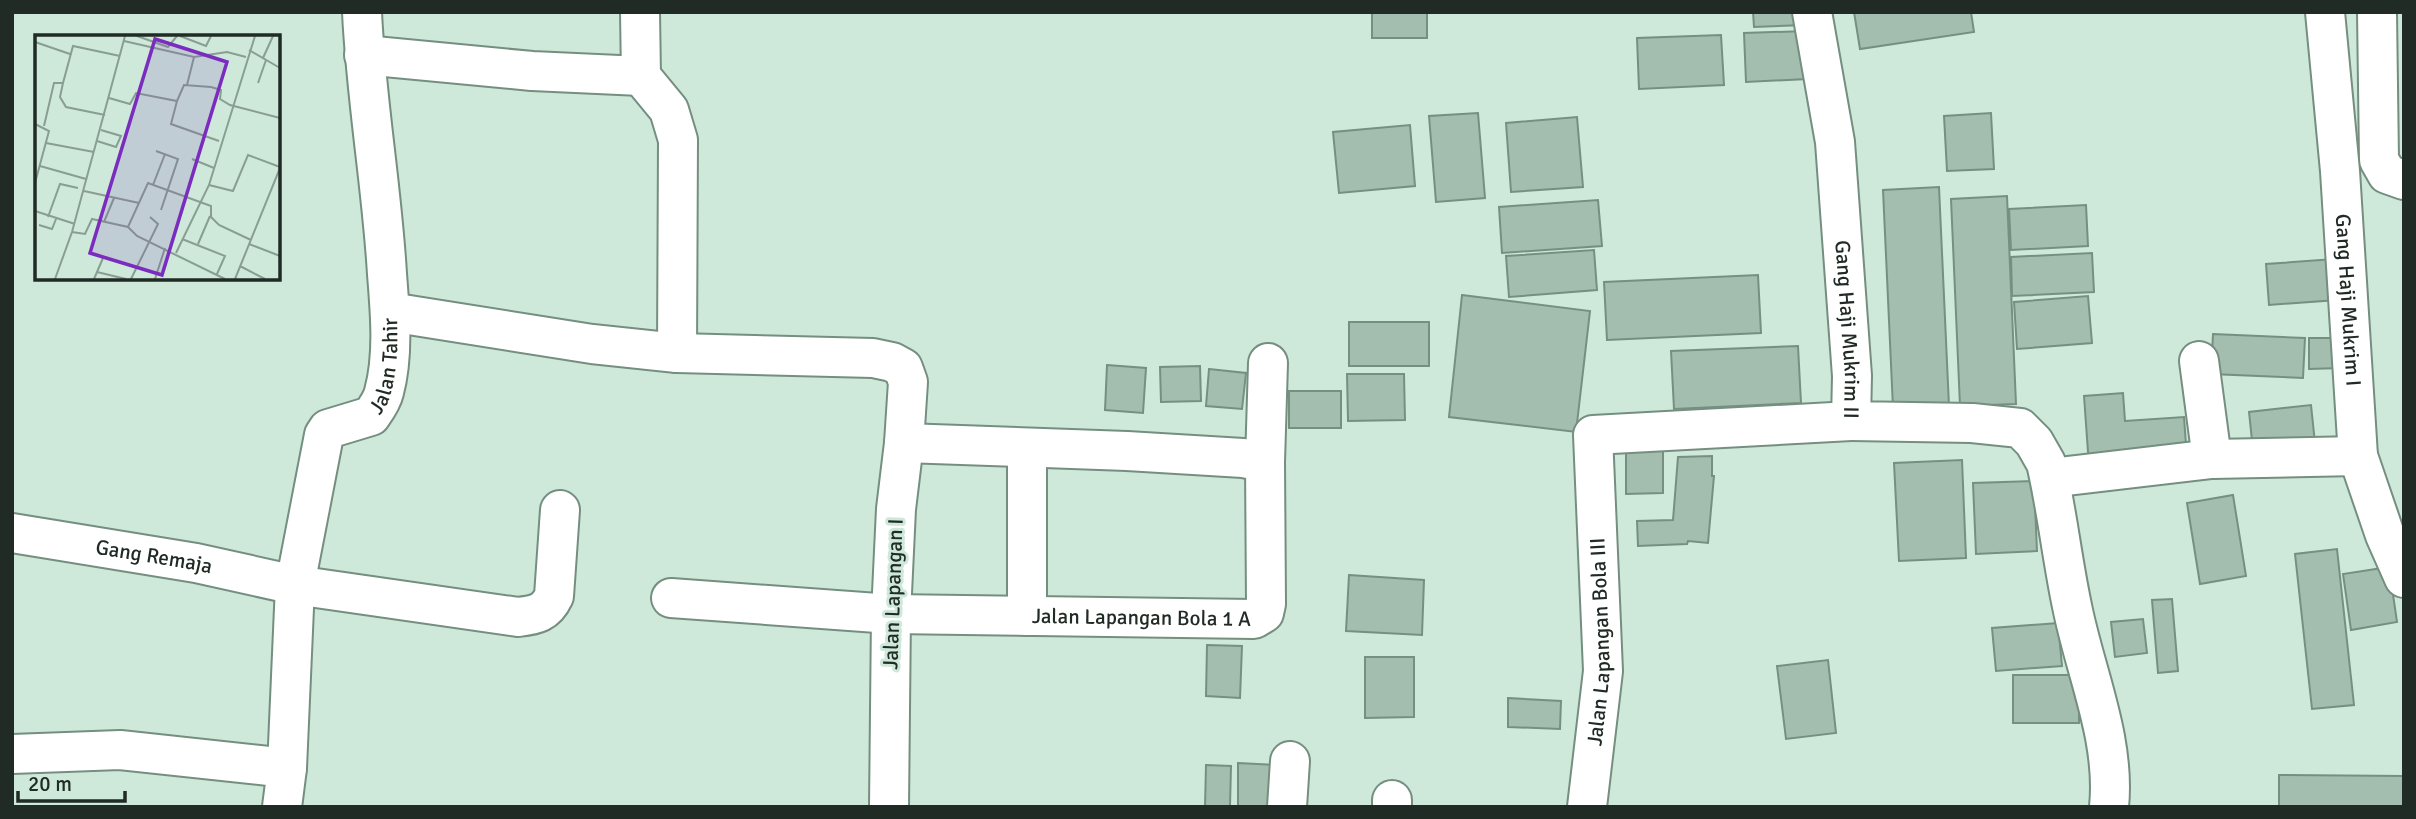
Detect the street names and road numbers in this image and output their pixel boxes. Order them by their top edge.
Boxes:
street label: Gang Haji Mukrim I [2330,213,2367,387]
street label: Gang Haji Mukrim II [1829,239,1865,419]
street label: Jalan Tahir [363,317,403,419]
street label: Jalan Lapangan I [877,518,909,670]
street label: Gang Remaja [94,534,215,579]
street label: Jalan Lapangan Bola III [1581,537,1616,747]
street label: Jalan Lapangan Bola 1 A [1032,603,1251,632]

